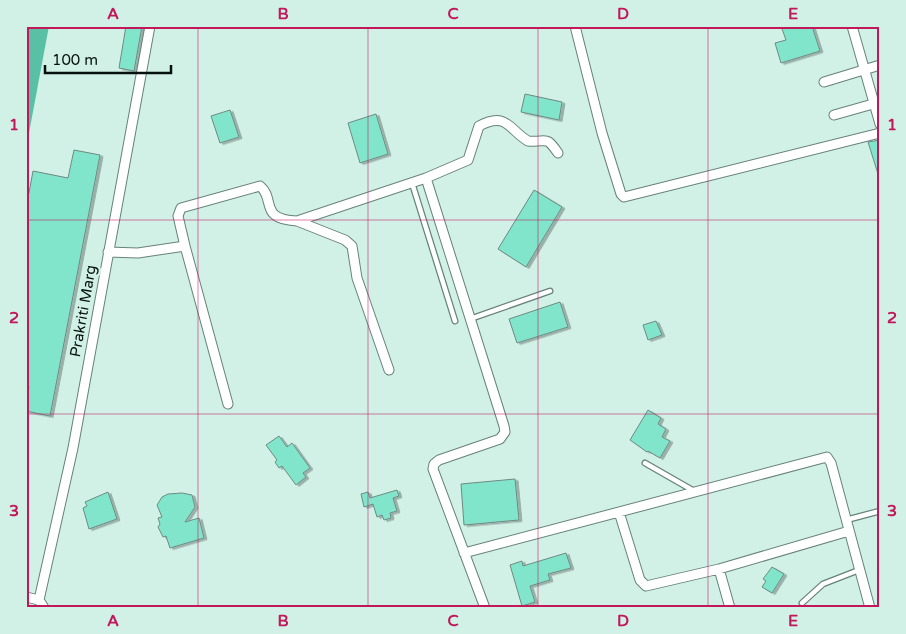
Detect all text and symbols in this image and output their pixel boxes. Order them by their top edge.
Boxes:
text: A [107,4,119,24]
text: B [277,4,289,24]
text: C [447,4,459,24]
text: D [617,4,629,24]
text: E [788,4,798,24]
scale bar [45,42,171,74]
text: 100 m [52,51,98,69]
text: 1 [9,115,19,135]
text: 1 [887,115,897,135]
street label: Prakriti Marg [66,264,100,358]
text: 2 [9,308,19,328]
text: 2 [887,308,897,328]
text: 3 [9,501,19,521]
text: 3 [887,501,897,521]
text: A [107,611,119,631]
text: B [277,611,289,631]
text: C [447,611,459,631]
text: D [617,611,629,631]
text: E [788,611,798,631]

